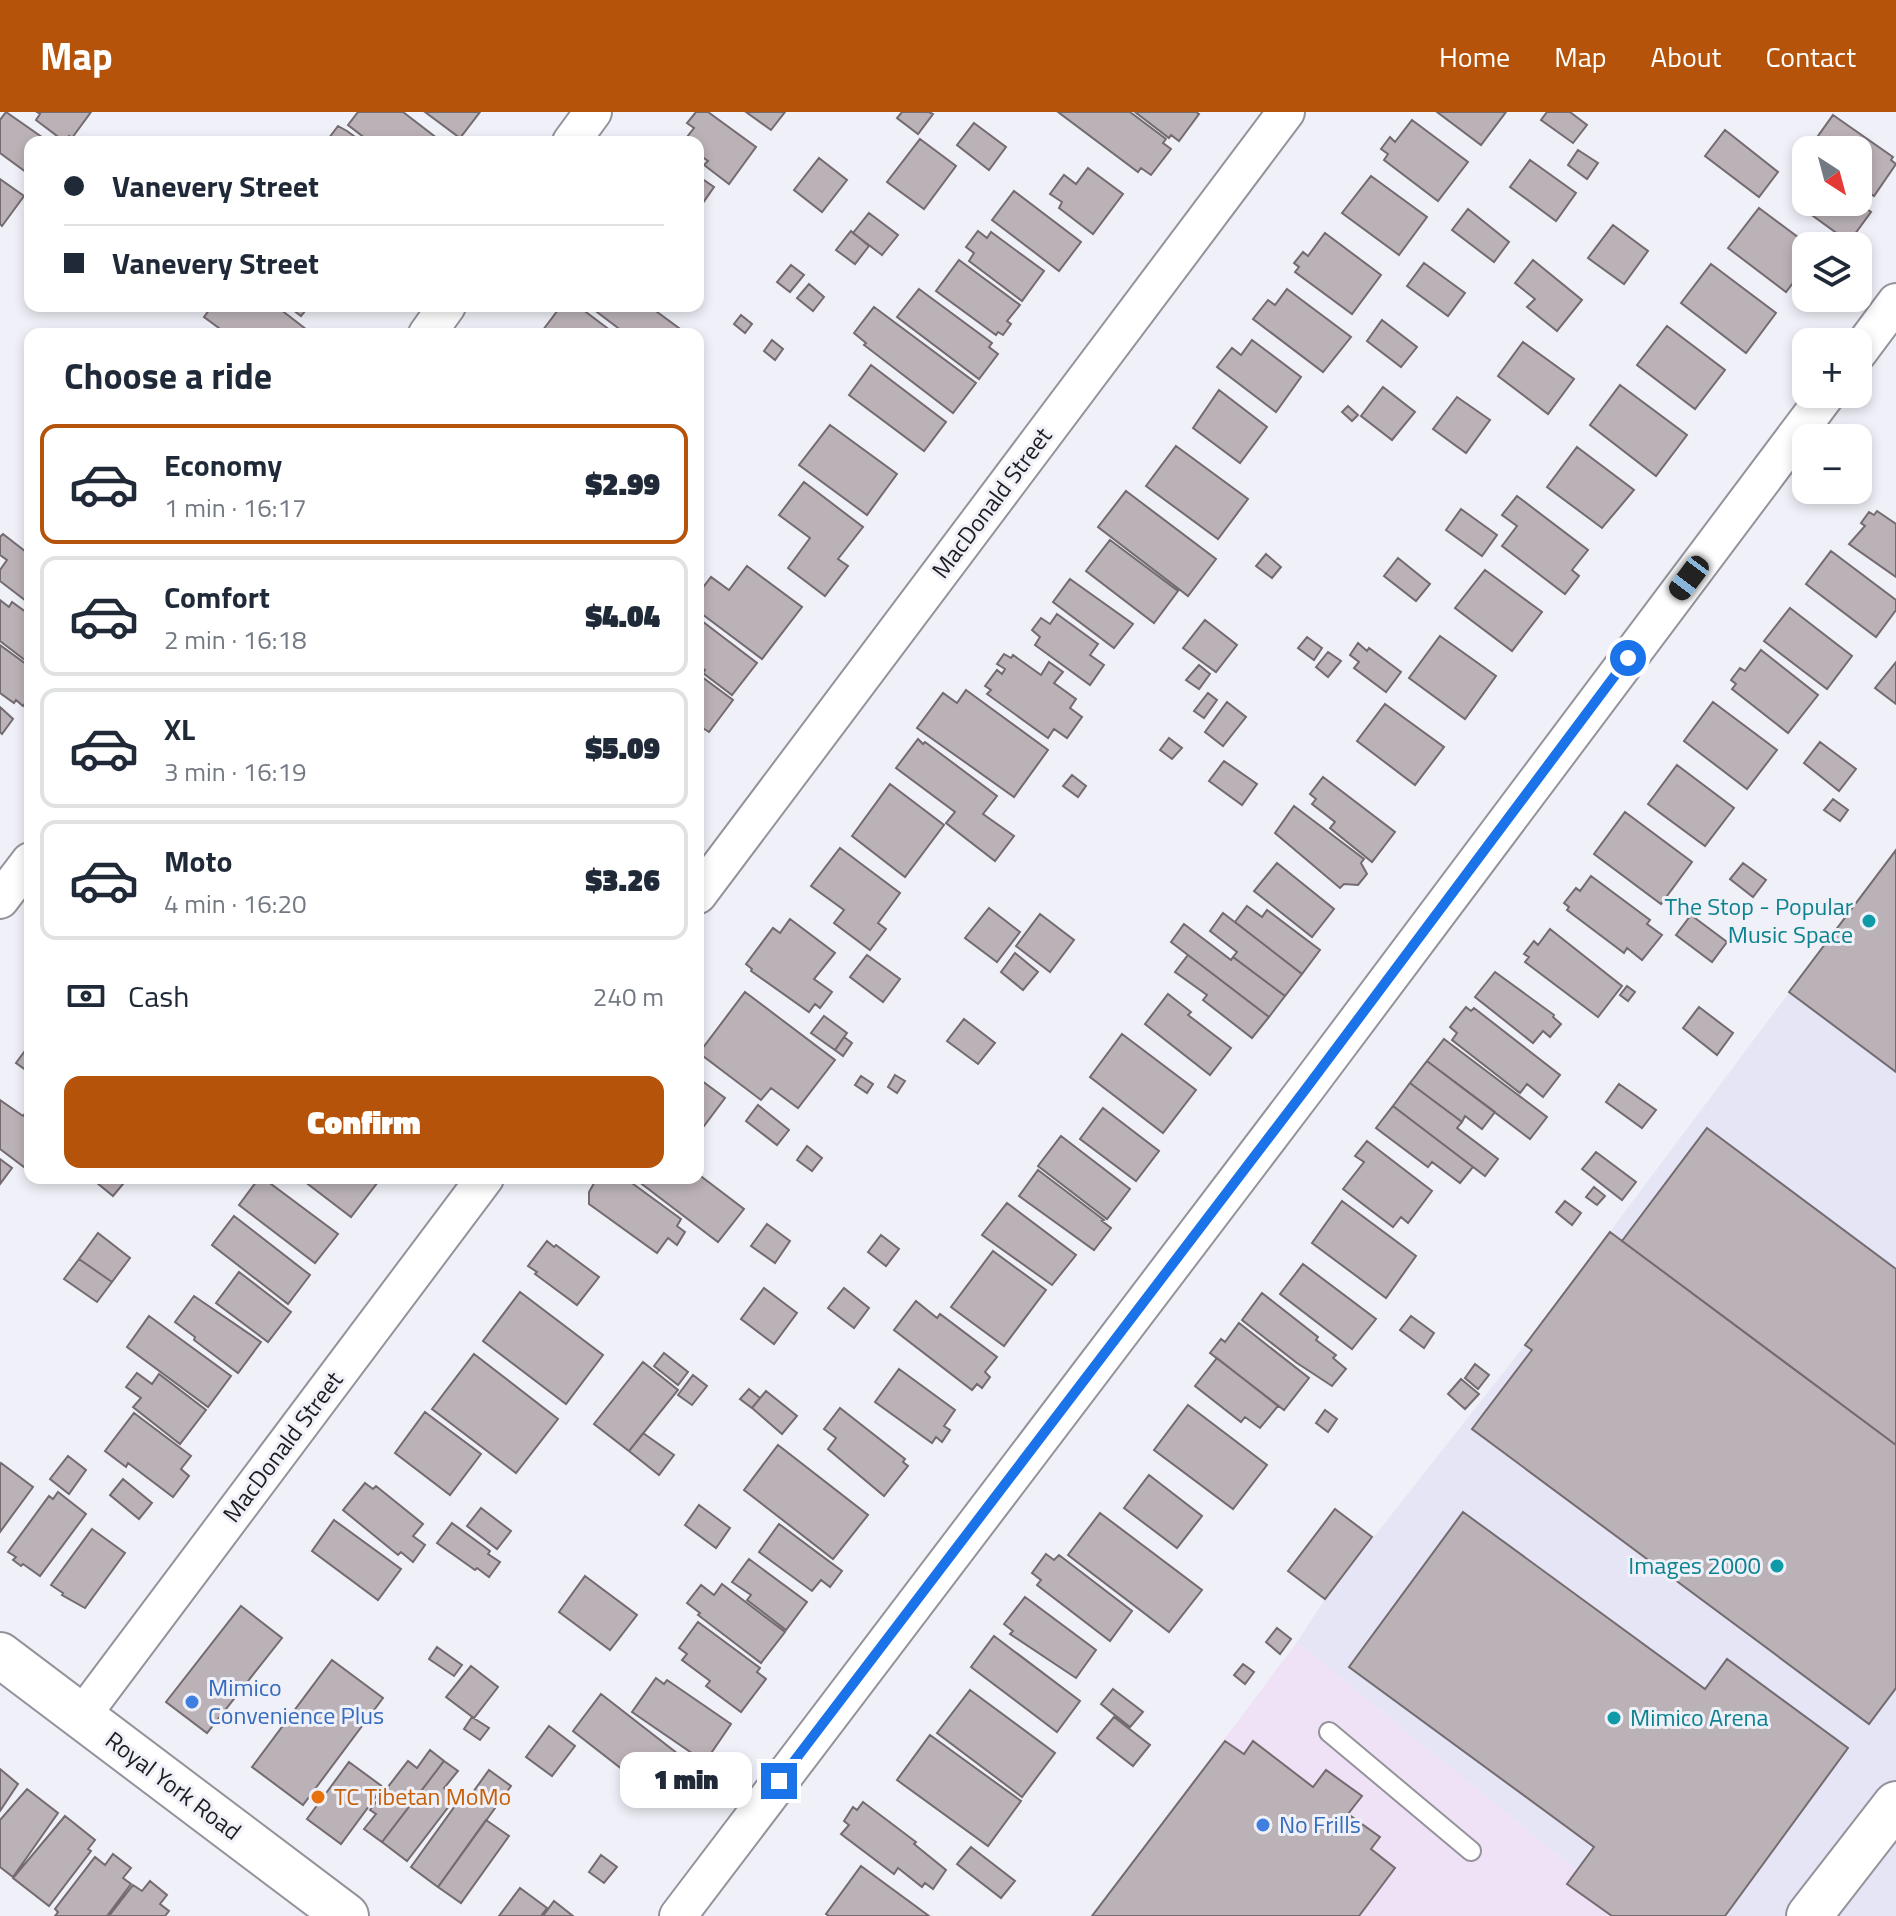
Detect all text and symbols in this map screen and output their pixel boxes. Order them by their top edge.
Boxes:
text: Map [40,27,113,85]
text: Home [1439,35,1510,78]
text: Map [1554,35,1607,78]
text: About [1651,35,1721,78]
text: Contact [1765,35,1856,78]
north arrow [1792,136,1872,216]
map controls [1792,136,1872,504]
text: Vanevery Street [112,163,319,209]
button: layers [1792,232,1872,312]
text: Vanevery Street [112,240,319,286]
button: + [1792,328,1872,408]
text: Choose a ride [64,348,272,403]
street label: MacDonald Street [922,419,1060,586]
button: − [1792,424,1872,504]
text: Economy [164,442,282,488]
icon: car [68,448,140,520]
text: $2.99 [586,461,660,507]
text: 1 min · 16:17 [164,488,307,527]
car [1665,552,1713,604]
text: Comfort [164,574,270,620]
icon: car [68,580,140,652]
text: $4.04 [586,593,660,639]
text: 2 min · 16:18 [164,620,307,659]
route start [1610,640,1646,676]
text: XL [164,706,195,752]
icon: car [68,712,140,784]
text: $5.09 [586,725,660,771]
text: 3 min · 16:19 [164,752,307,791]
text: Moto [164,838,232,884]
icon: car [68,844,140,916]
text: $3.26 [586,857,660,903]
text: 4 min · 16:20 [164,884,307,923]
place label: The Stop - Popular Music Space [1664,888,1853,952]
marker: The Stop - Popular Music Space [1860,912,1878,930]
text: Cash [128,973,189,1019]
icon: cash [64,974,108,1018]
text: 240 m [593,977,664,1016]
button: Confirm [64,1076,664,1168]
street label: MacDonald Street [213,1363,351,1530]
place label: Images 2000 [1628,1547,1761,1583]
marker: Images 2000 [1768,1557,1786,1575]
place label: Mimico Convenience Plus [208,1669,384,1733]
marker: Mimico Convenience Plus [183,1693,201,1711]
place label: Mimico Arena [1630,1699,1768,1735]
marker: Mimico Arena [1605,1709,1623,1727]
street label: Royal York Road [98,1722,249,1848]
callout: 1 min [619,1753,751,1809]
text: 1 min [654,1760,718,1799]
route end [761,1763,797,1799]
place label: TC Tibetan MoMo [334,1778,511,1814]
marker: TC Tibetan MoMo [309,1788,327,1806]
place label: No Frills [1279,1806,1361,1842]
marker: No Frills [1254,1816,1272,1834]

